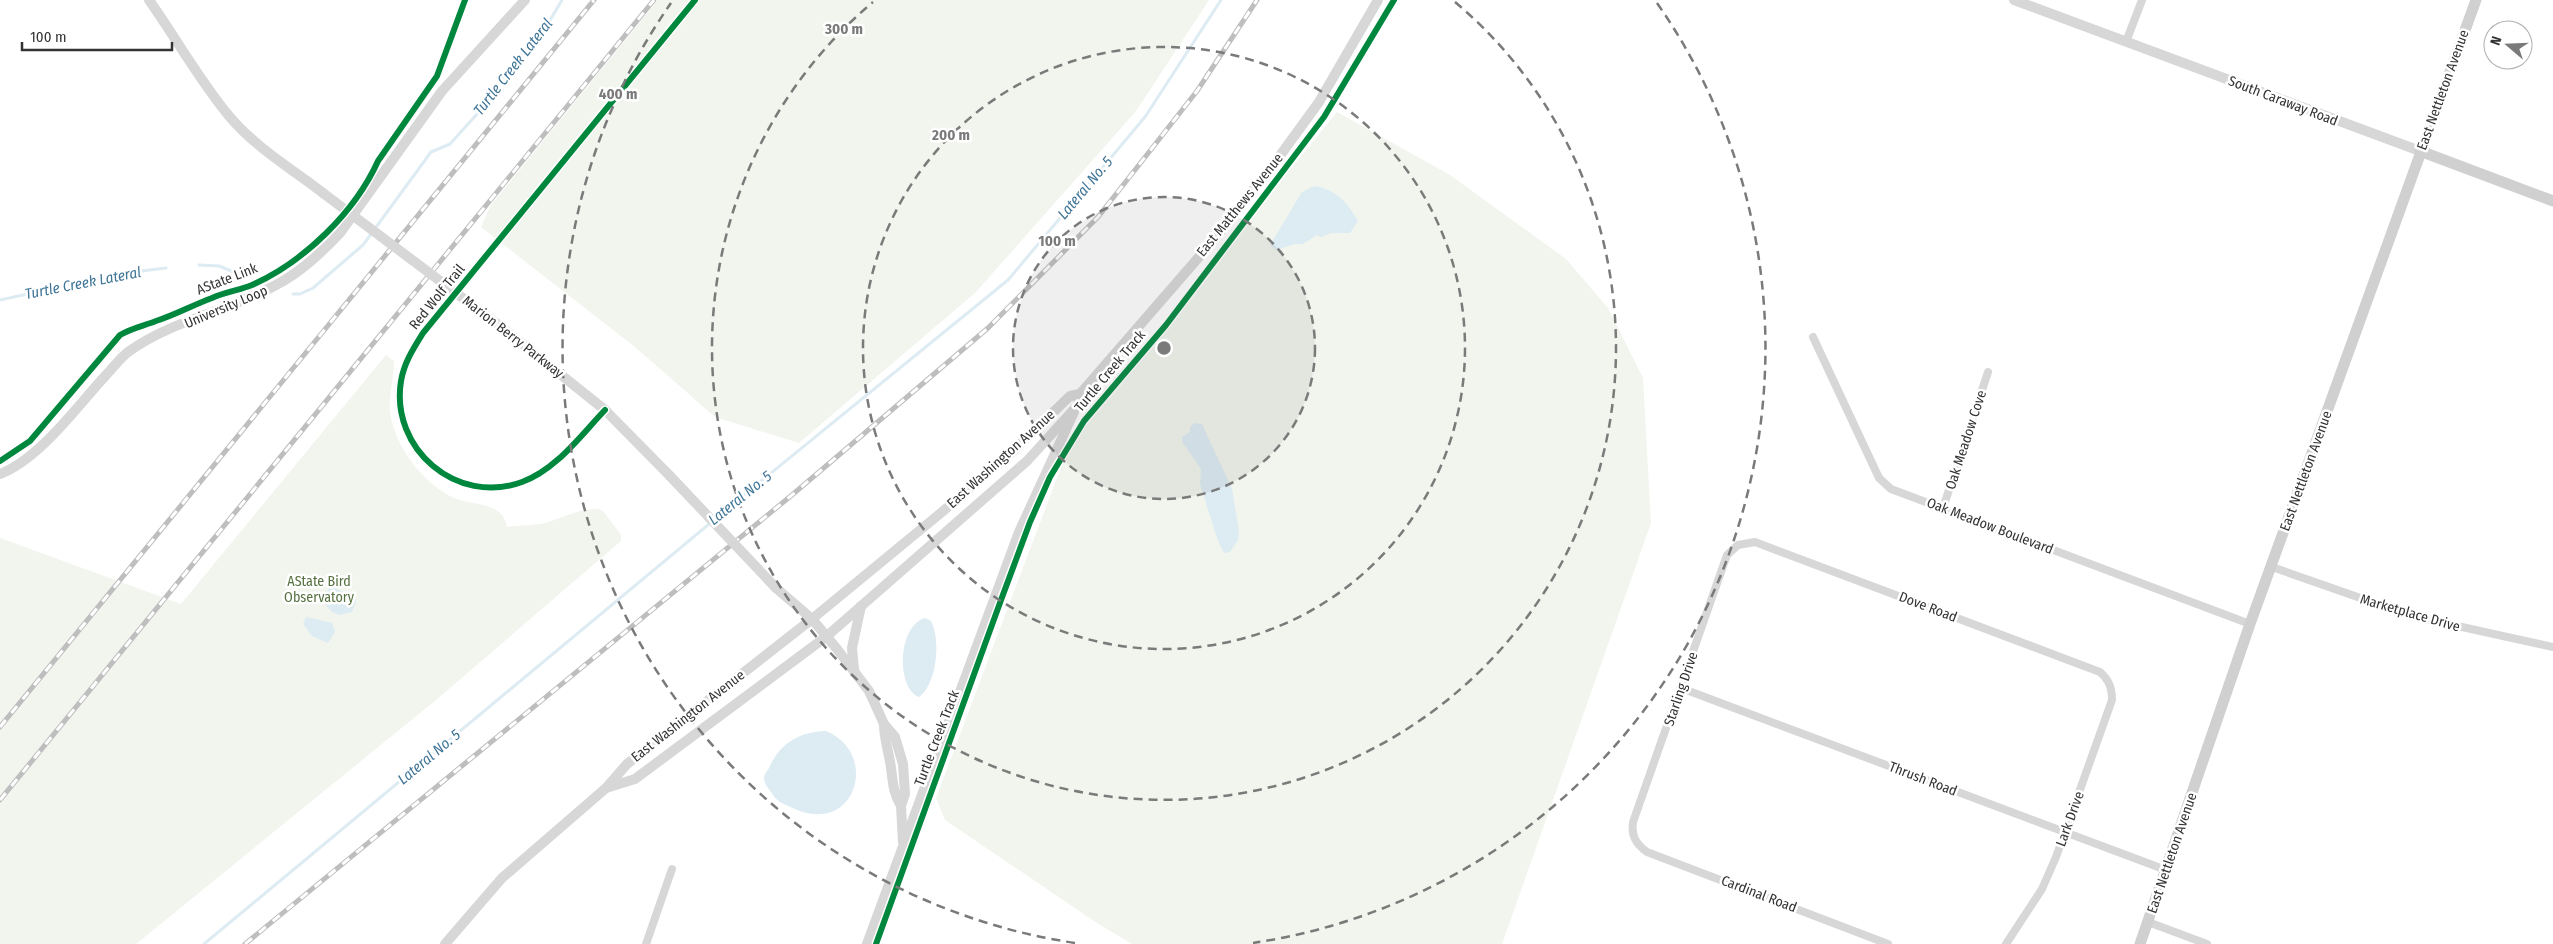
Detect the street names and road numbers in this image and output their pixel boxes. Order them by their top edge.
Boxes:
street label: East Nettleton Avenue [2413,28,2473,152]
street label: South Caraway Road [2226,72,2340,130]
street label: East Matthews Avenue [1193,150,1287,260]
street label: AState Link [194,259,260,298]
street label: Red Wolf Trail [406,261,469,333]
street label: University Loop [182,282,270,332]
street label: Marion Berry Parkway [459,292,568,382]
street label: Turtle Creek Track [1071,326,1149,415]
street label: Oak Meadow Cove [1942,388,1990,492]
street label: East Washington Avenue [944,406,1058,512]
street label: East Nettleton Avenue [2276,409,2336,533]
street label: Oak Meadow Boulevard [1924,494,2056,558]
street label: Dove Road [1897,588,1959,626]
street label: Marketplace Drive [2358,591,2462,635]
street label: Starling Drive [1660,650,1702,728]
street label: East Washington Avenue [628,666,748,766]
street label: Turtle Creek Track [911,687,963,788]
street label: Thrush Road [1886,758,1960,800]
street label: Lark Drive [2052,789,2088,849]
street label: East Nettleton Avenue [2143,790,2201,916]
street label: Cardinal Road [1719,872,1799,916]

